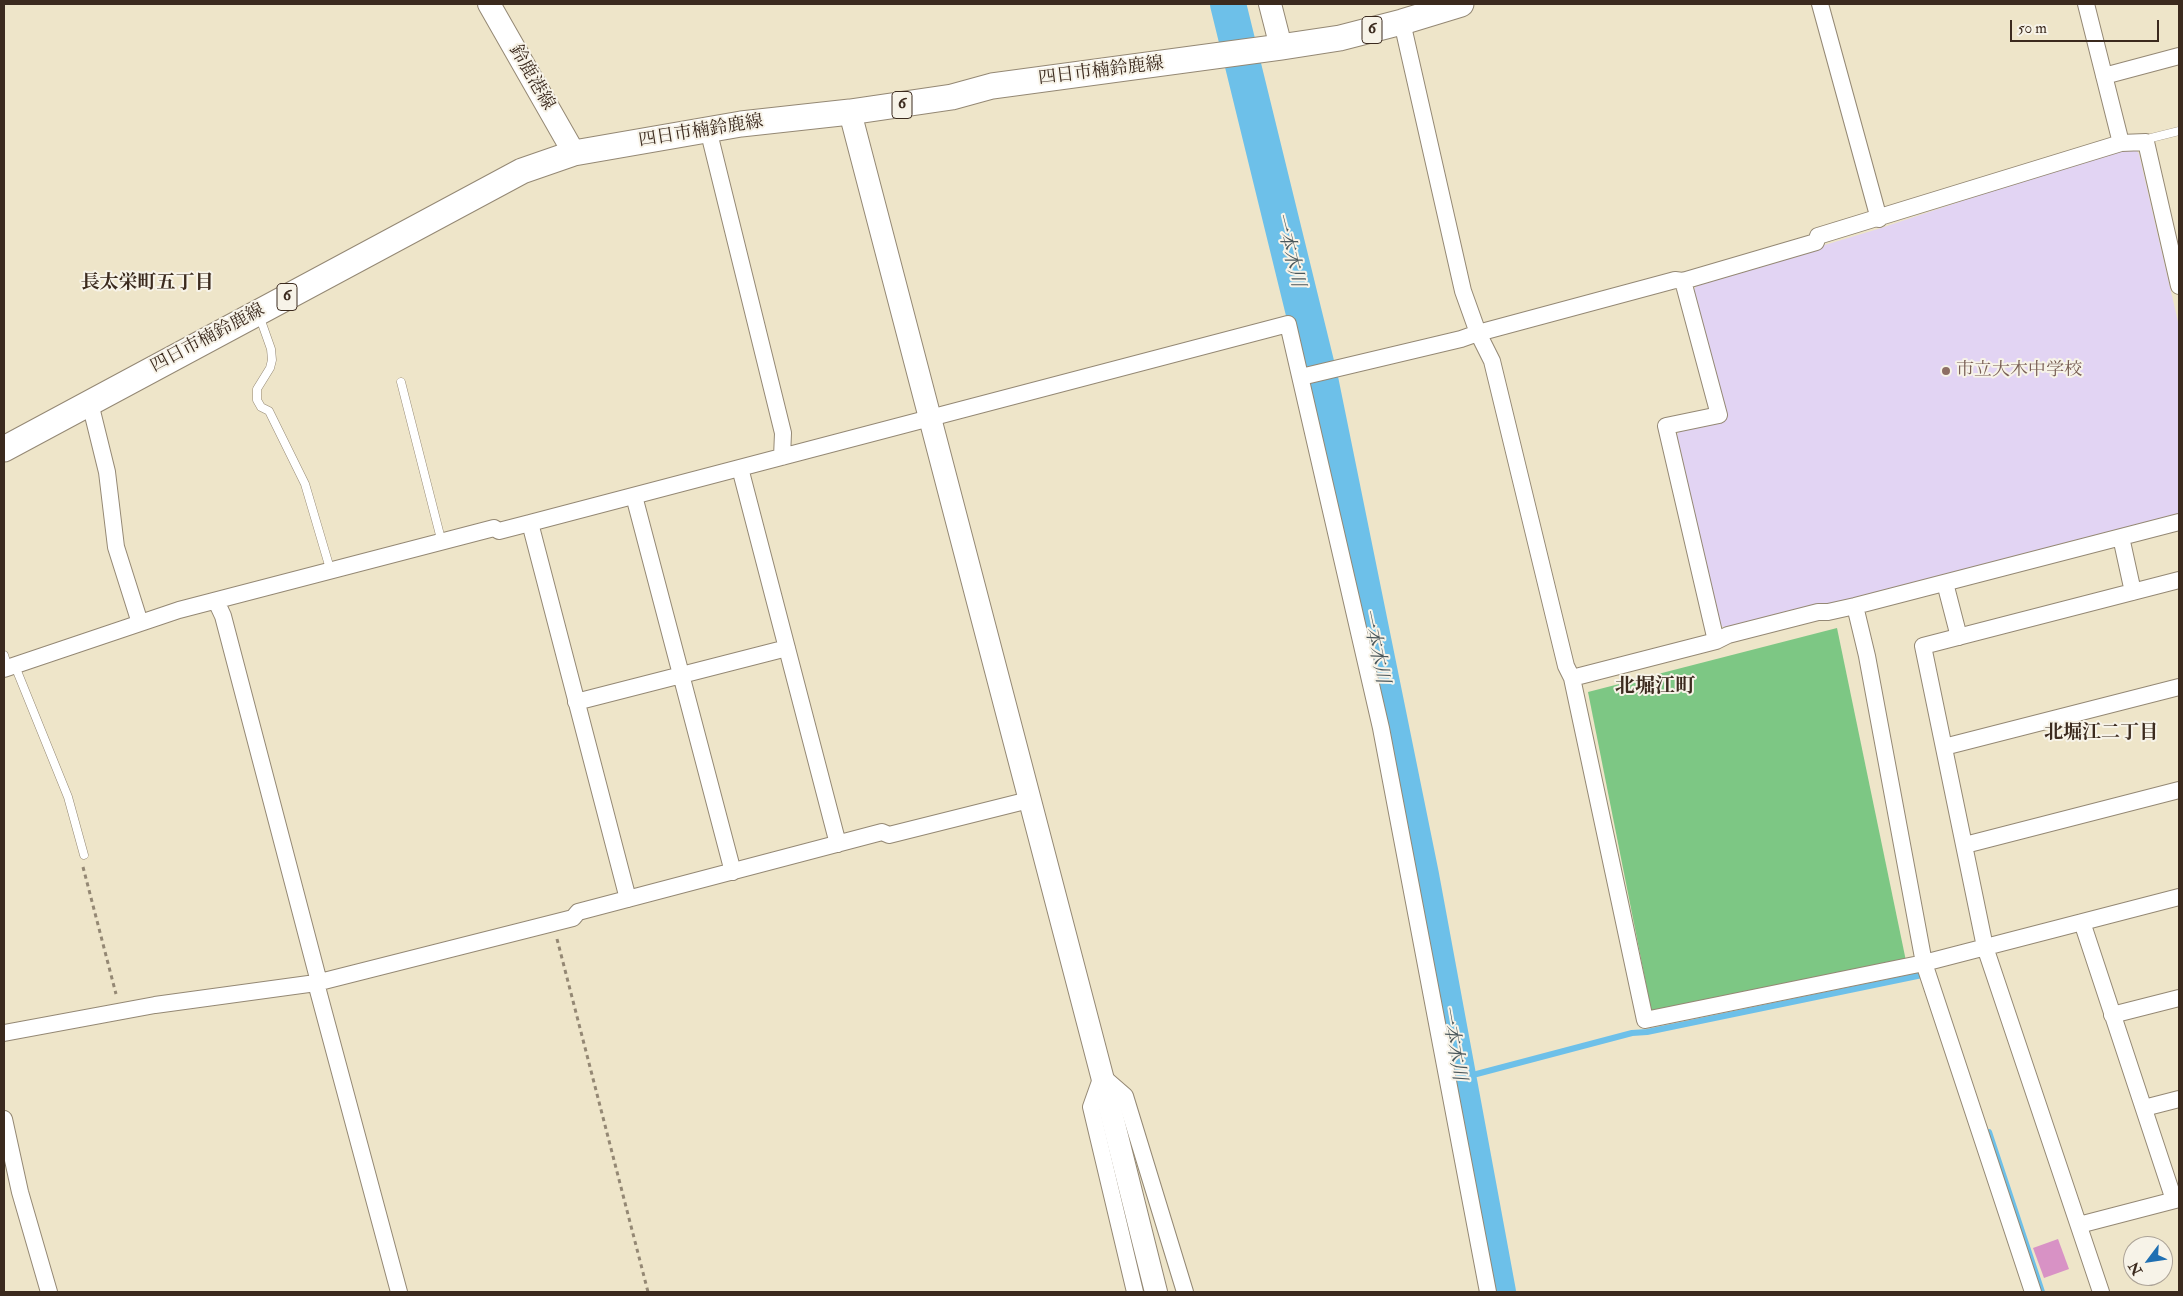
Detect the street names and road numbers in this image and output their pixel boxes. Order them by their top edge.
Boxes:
road number: 6 [1362,16,1382,44]
street label: 鈴鹿港線 [504,41,558,115]
street label: 四日市楠鈴鹿線 [1037,54,1165,90]
road number: 6 [892,92,912,118]
street label: 四日市楠鈴鹿線 [637,111,765,153]
road number: 6 [277,284,297,310]
street label: 四日市楠鈴鹿線 [147,300,269,378]

